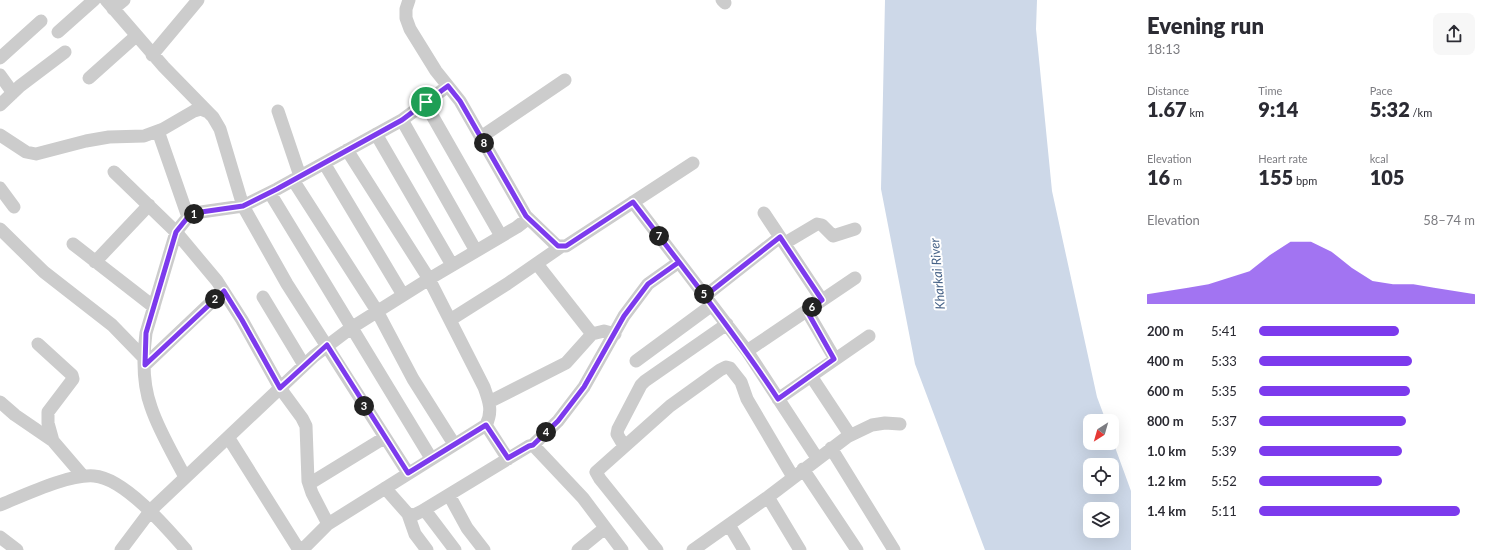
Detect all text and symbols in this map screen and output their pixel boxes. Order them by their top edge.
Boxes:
text: Evening run [1147,12,1264,39]
button: share [1433,13,1475,55]
text: 18:13 [1147,41,1180,57]
text: Distance [1147,84,1189,97]
text: Time [1258,84,1282,97]
text: Pace [1370,84,1393,97]
pin [409,85,443,119]
icon: arrive [415,91,437,113]
text: 1.67 [1147,97,1187,121]
text: 9:14 [1258,97,1298,121]
text: 5:32 [1370,97,1410,121]
text: km [1187,106,1204,119]
text: /km [1410,106,1432,119]
pin: 8 [474,133,494,153]
text: 8 [481,136,487,149]
text: Elevation [1147,152,1192,165]
text: Heart rate [1258,152,1308,165]
text: kcal [1370,152,1388,165]
text: 16 [1147,165,1170,189]
text: 155 [1258,165,1293,189]
text: 105 [1370,165,1404,189]
text: m [1170,174,1182,187]
text: bpm [1293,174,1317,187]
pin: 1 [184,204,204,224]
text: 1 [191,207,197,220]
text: Elevation [1147,212,1200,228]
text: 58–74 m [1423,212,1475,228]
pin: 7 [649,226,669,246]
text: 7 [656,229,662,242]
water label: Kharkai River [926,237,948,310]
pin: 5 [694,284,714,304]
text: 5 [701,287,707,300]
pin: 2 [205,289,225,309]
text: 2 [212,292,218,305]
pin: 6 [802,297,822,317]
text: 6 [809,300,815,313]
text: 200 m [1147,323,1184,339]
text: 5:41 [1211,323,1237,339]
text: 400 m [1147,353,1184,369]
text: 5:33 [1211,353,1237,369]
text: 600 m [1147,383,1184,399]
text: 5:35 [1211,383,1237,399]
pin: 3 [354,396,374,416]
text: 3 [361,399,367,412]
text: 800 m [1147,413,1184,429]
text: 5:37 [1211,413,1237,429]
north arrow [1083,414,1119,450]
map controls [1083,414,1119,538]
pin: 4 [536,422,556,442]
text: 4 [543,425,549,438]
text: 1.0 km [1147,443,1186,459]
text: 5:39 [1211,443,1237,459]
button: locate [1083,458,1119,494]
text: 1.2 km [1147,473,1186,489]
text: 5:52 [1211,473,1237,489]
button: layers [1083,502,1119,538]
text: 1.4 km [1147,503,1186,519]
text: 5:11 [1211,503,1237,519]

